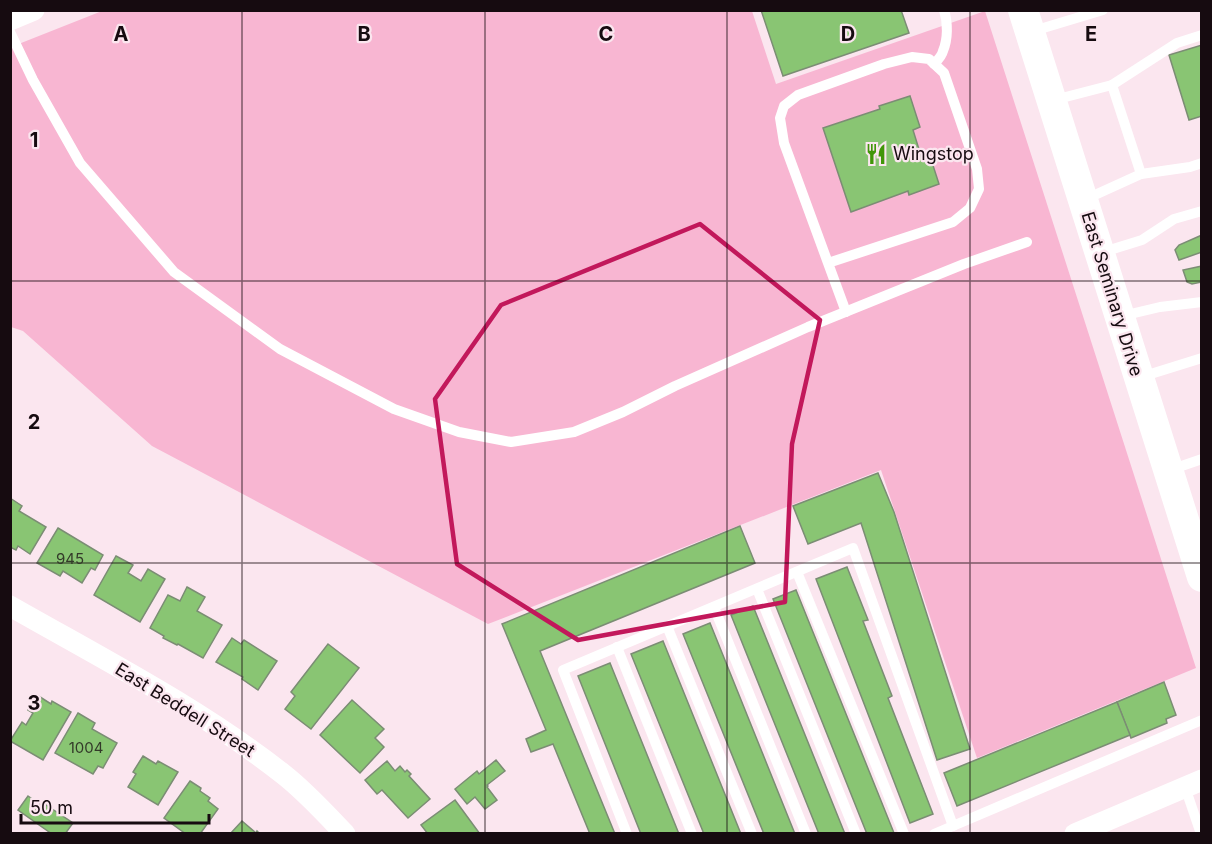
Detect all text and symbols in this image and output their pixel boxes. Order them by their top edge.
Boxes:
text: A [114,22,129,46]
text: B [357,22,371,46]
text: C [599,22,613,46]
text: D [841,22,855,46]
text: E [1085,22,1097,46]
text: 1 [30,128,38,152]
restaurant icon: Wingstop [864,142,888,166]
place label: Wingstop [893,143,974,164]
street label: East Seminary Drive [1077,209,1148,379]
text: 2 [28,410,40,434]
house number: 945 [56,549,84,568]
street label: East Beddell Street [112,658,259,761]
text: 3 [28,691,40,715]
house number: 1004 [69,738,103,757]
scale bar [21,787,208,825]
text: 50 m [30,797,73,818]

